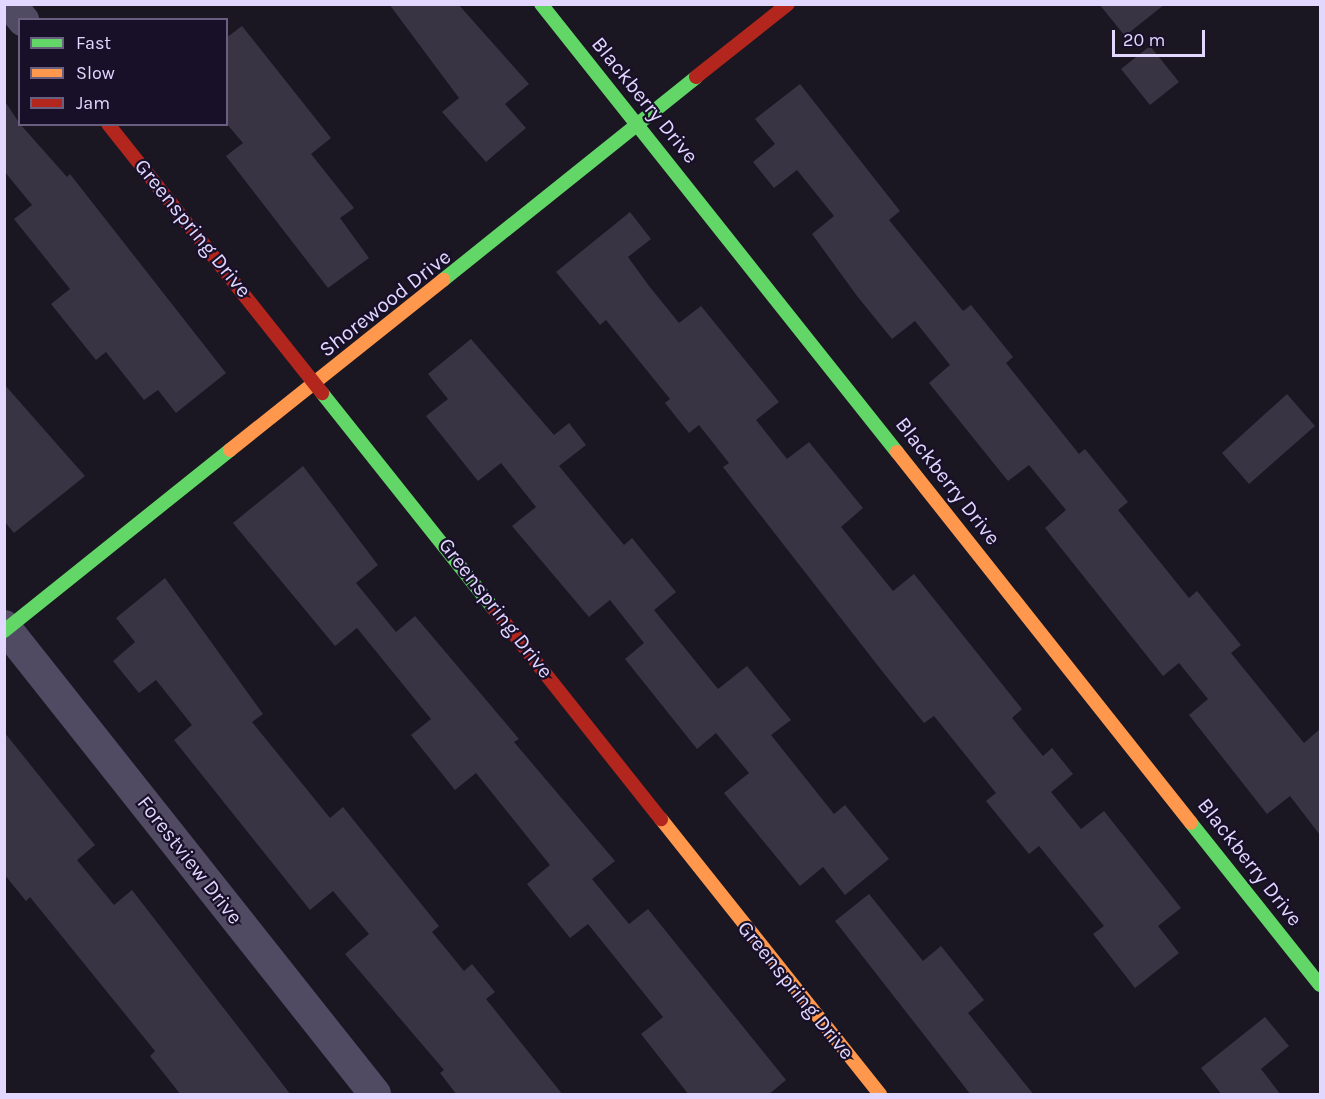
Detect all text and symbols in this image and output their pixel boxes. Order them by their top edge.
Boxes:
legend [18,18,228,126]
scale bar [1115,18,1208,56]
text: 20 m [1123,29,1165,51]
text: Fast [76,32,111,54]
street label: Blackberry Drive [586,32,704,168]
text: Slow [76,62,115,84]
text: Jam [76,92,110,114]
street label: Greenspring Drive [129,154,257,302]
street label: Shorewood Drive [314,244,456,362]
street label: Blackberry Drive [890,412,1006,550]
street label: Greenspring Drive [433,533,559,683]
street label: Forestview Drive [132,791,248,929]
street label: Blackberry Drive [1192,793,1308,931]
street label: Greenspring Drive [732,916,860,1064]

